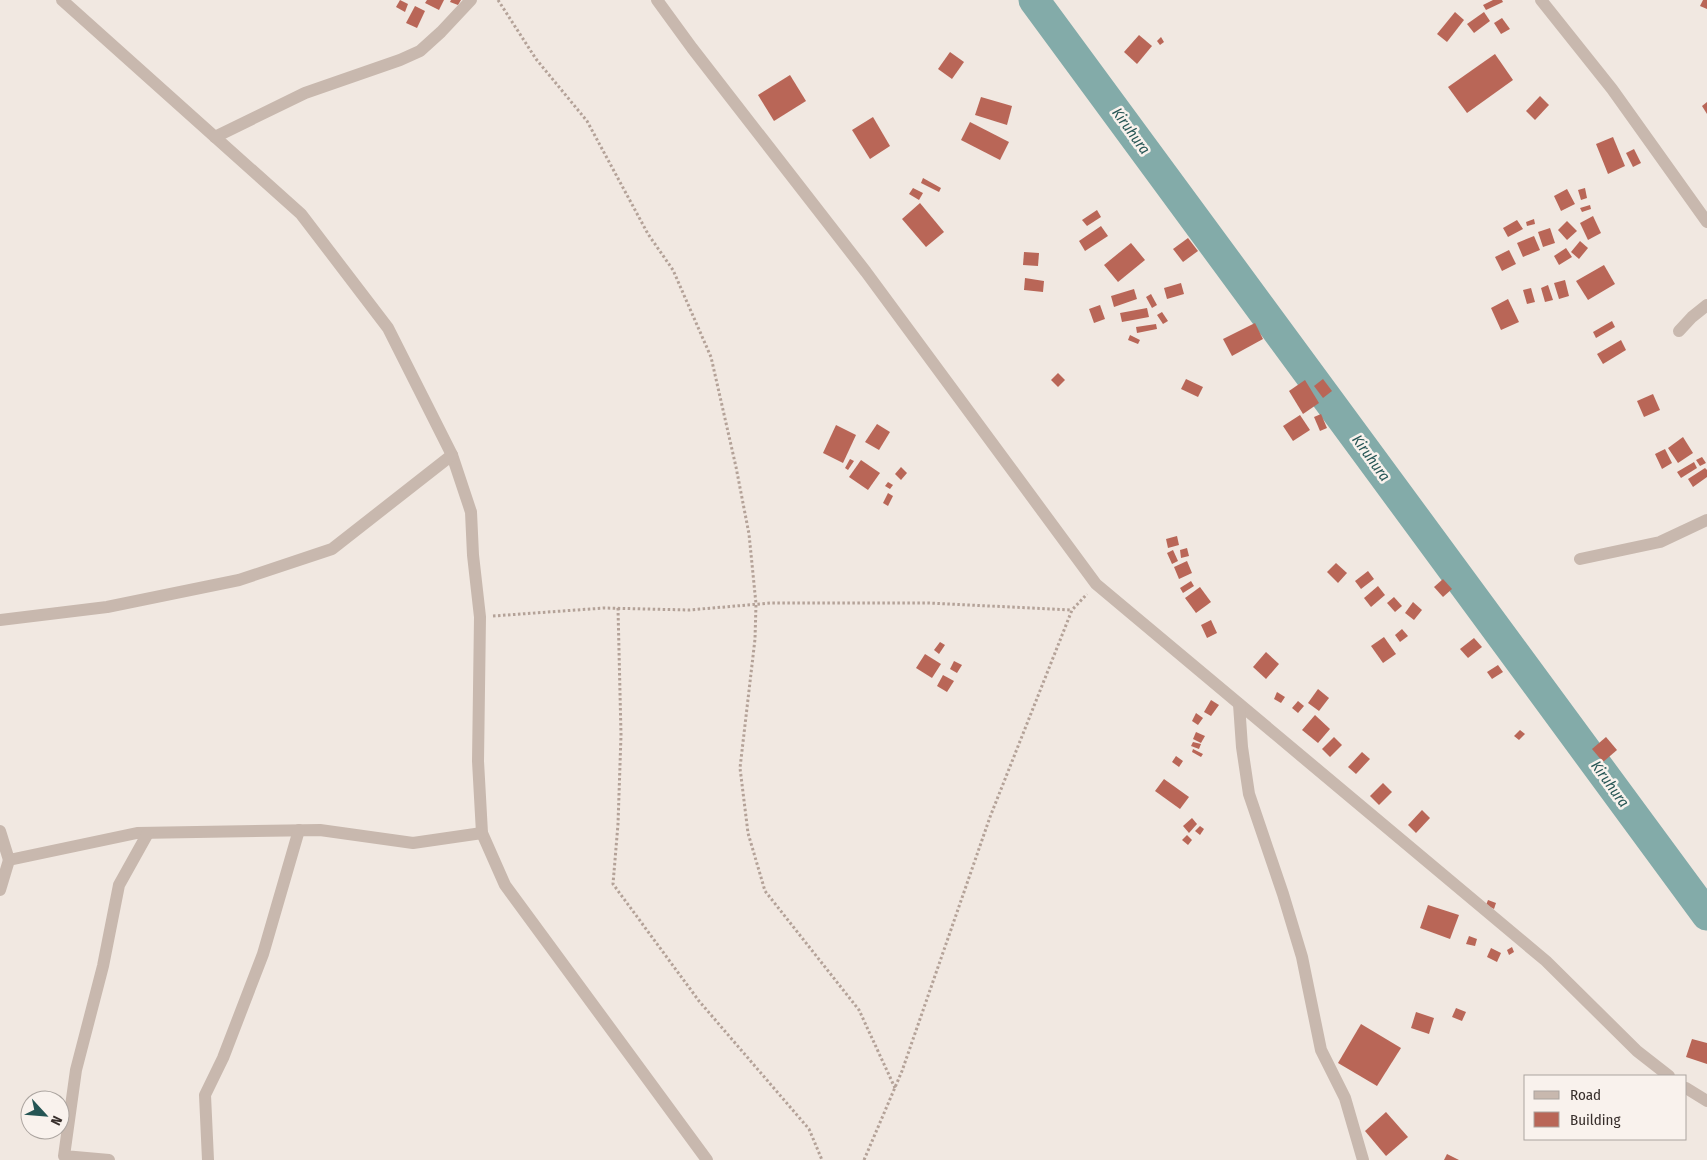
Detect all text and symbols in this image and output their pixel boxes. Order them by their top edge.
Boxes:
water label: Kiruhura [1108,104,1154,158]
water label: Kiruhura [1348,431,1394,485]
water label: Kiruhura [1587,757,1633,811]
legend [1524,1075,1687,1140]
text: Road [1570,1086,1601,1104]
north arrow [20,1090,70,1140]
text: Building [1570,1111,1621,1129]
text: N [47,1113,66,1128]

